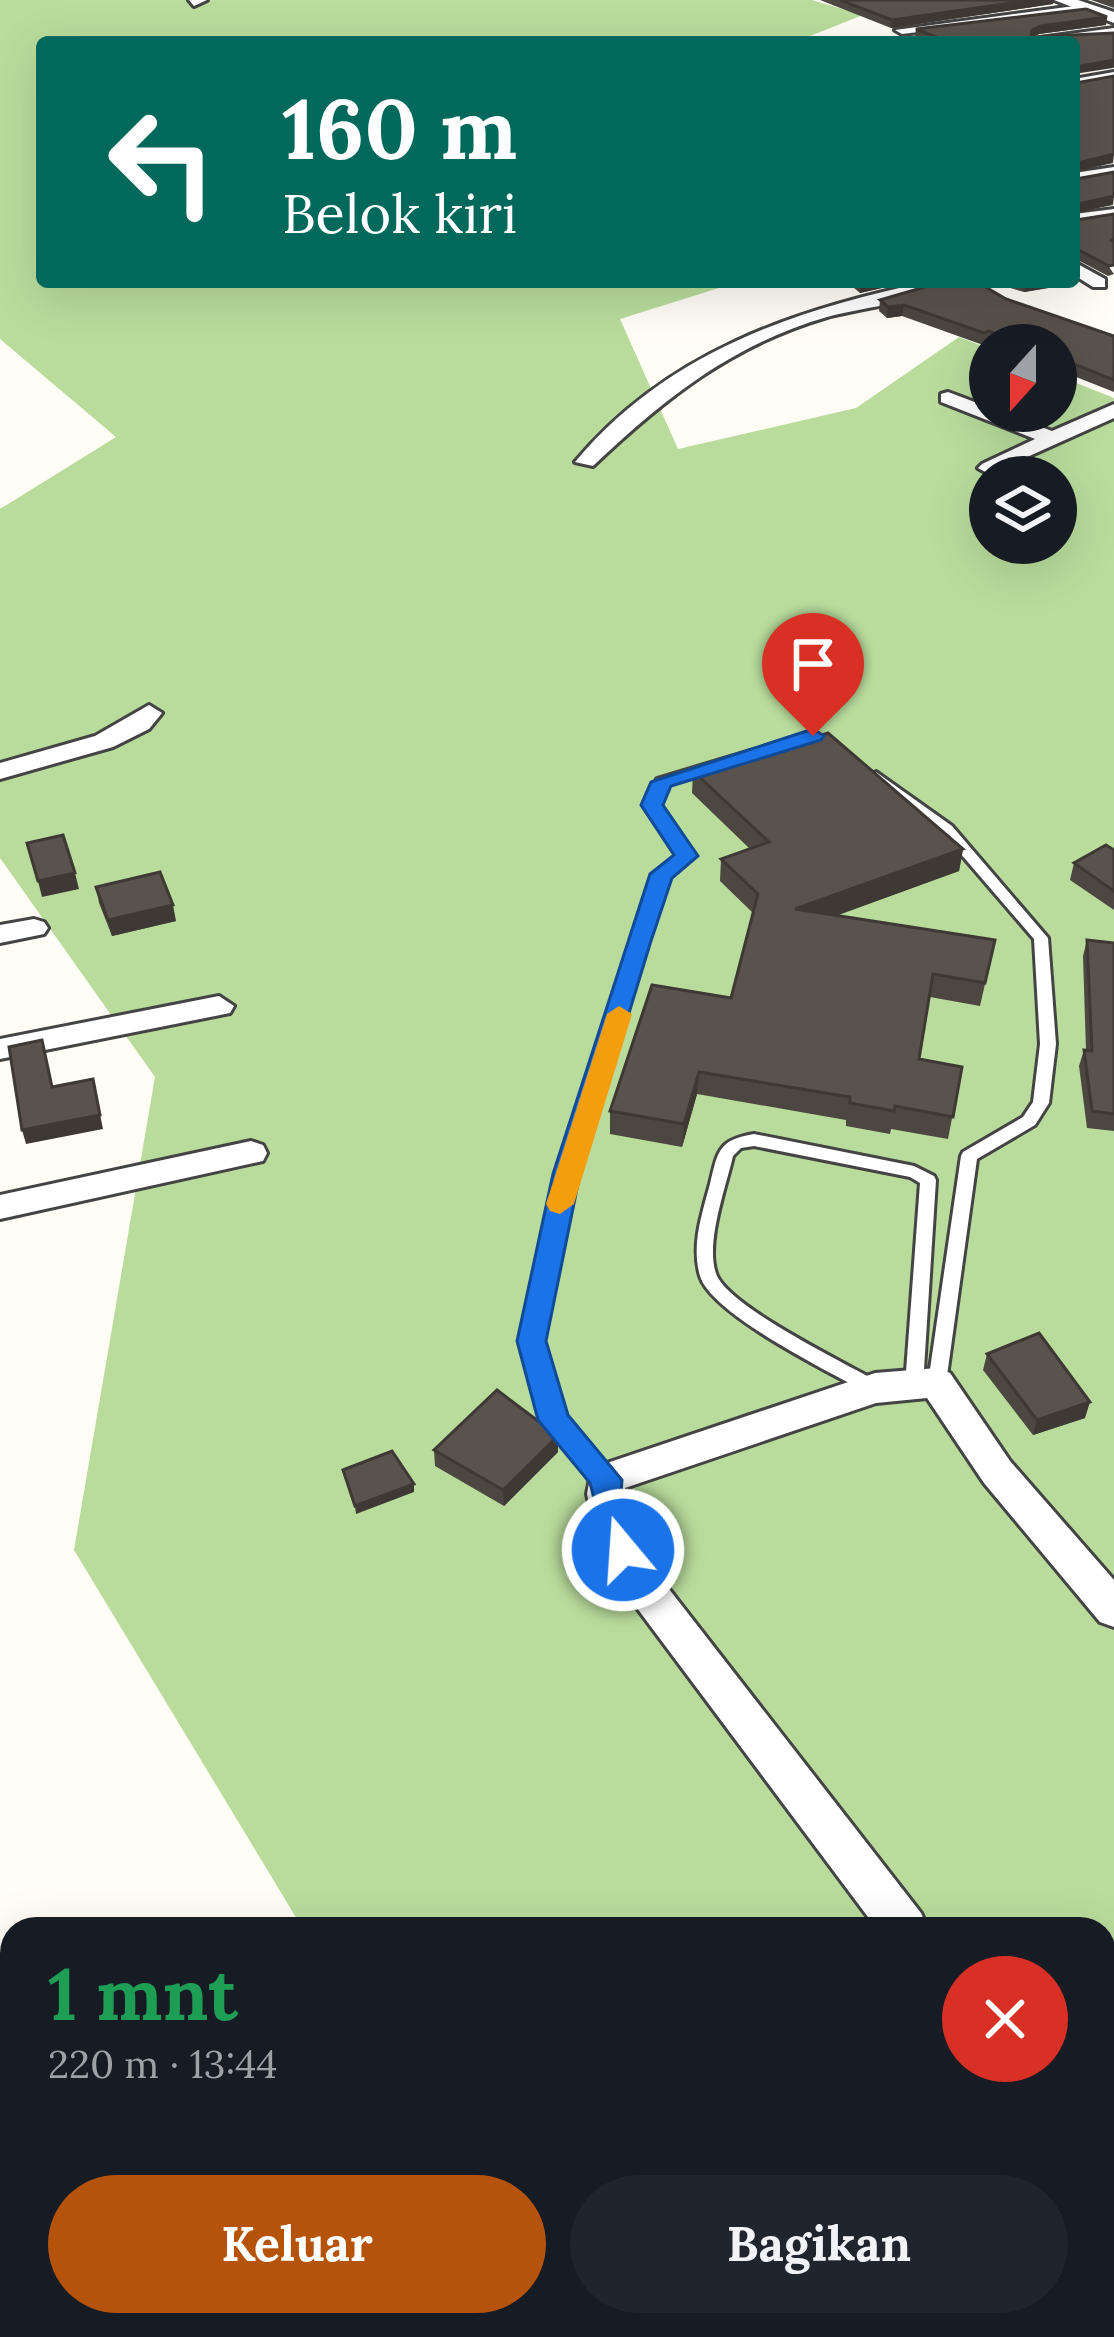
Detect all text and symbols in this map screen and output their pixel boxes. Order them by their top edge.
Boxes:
text: 160 m [282,74,517,182]
icon: left [84,84,240,240]
text: Belok kiri [282,179,517,248]
north arrow [969,324,1077,432]
map controls [969,324,1077,564]
button: layers [969,456,1077,564]
pin [762,613,864,736]
icon: arrive [780,631,846,697]
position arrow [560,1487,686,1613]
text: 1 mnt [48,1948,238,2040]
button: close [942,1956,1068,2082]
text: 220 m · 13:44 [48,2039,277,2089]
button: Keluar [48,2175,546,2313]
button: Bagikan [570,2175,1068,2313]

